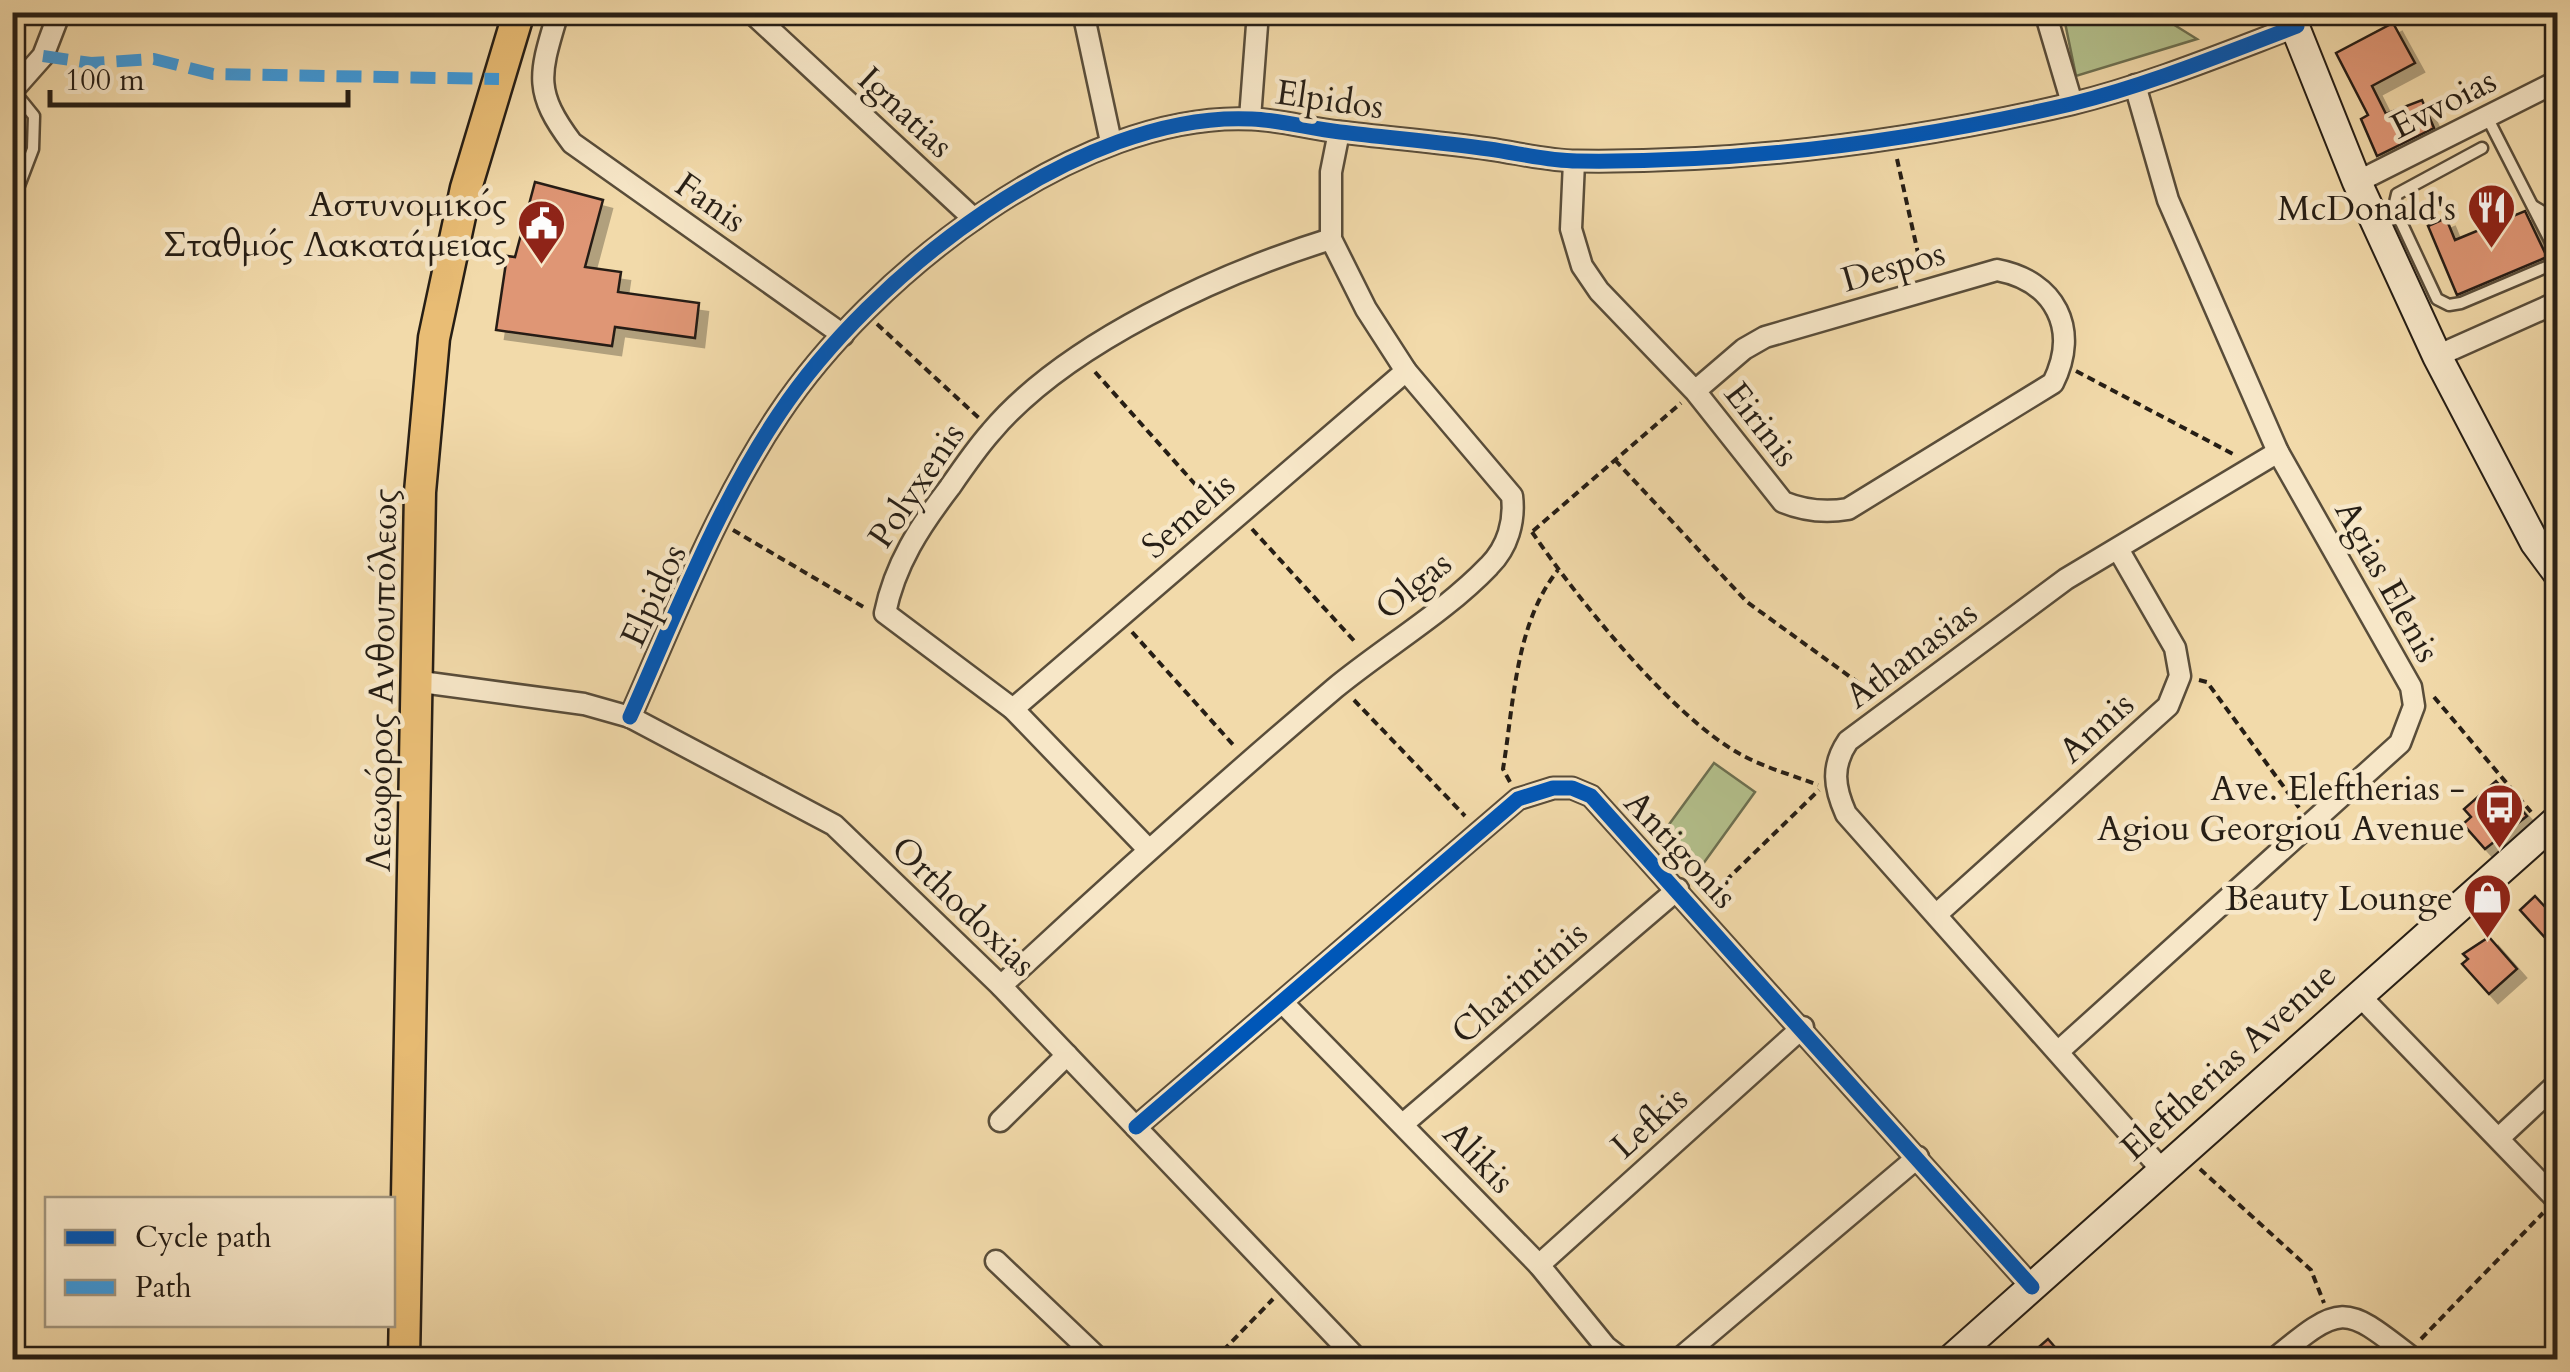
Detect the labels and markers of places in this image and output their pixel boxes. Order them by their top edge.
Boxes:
place label: Αστυνομικός Σταθμός Λακατάμειας [163,181,507,269]
restaurant icon: McDonald's [2465,182,2517,250]
place label: McDonald's [2278,185,2456,233]
public building icon: Αστυνομικός Σταθμός Λακατάμειας [516,198,568,266]
place label: Ave. Eleftherias - Agiou Georgiou Avenue [2097,765,2465,853]
bus stop icon: Ave. Eleftherias - Agiou Georgiou Avenue [2474,782,2526,850]
shop icon: Beauty Lounge [2462,872,2514,940]
place label: Beauty Lounge [2225,875,2453,923]

